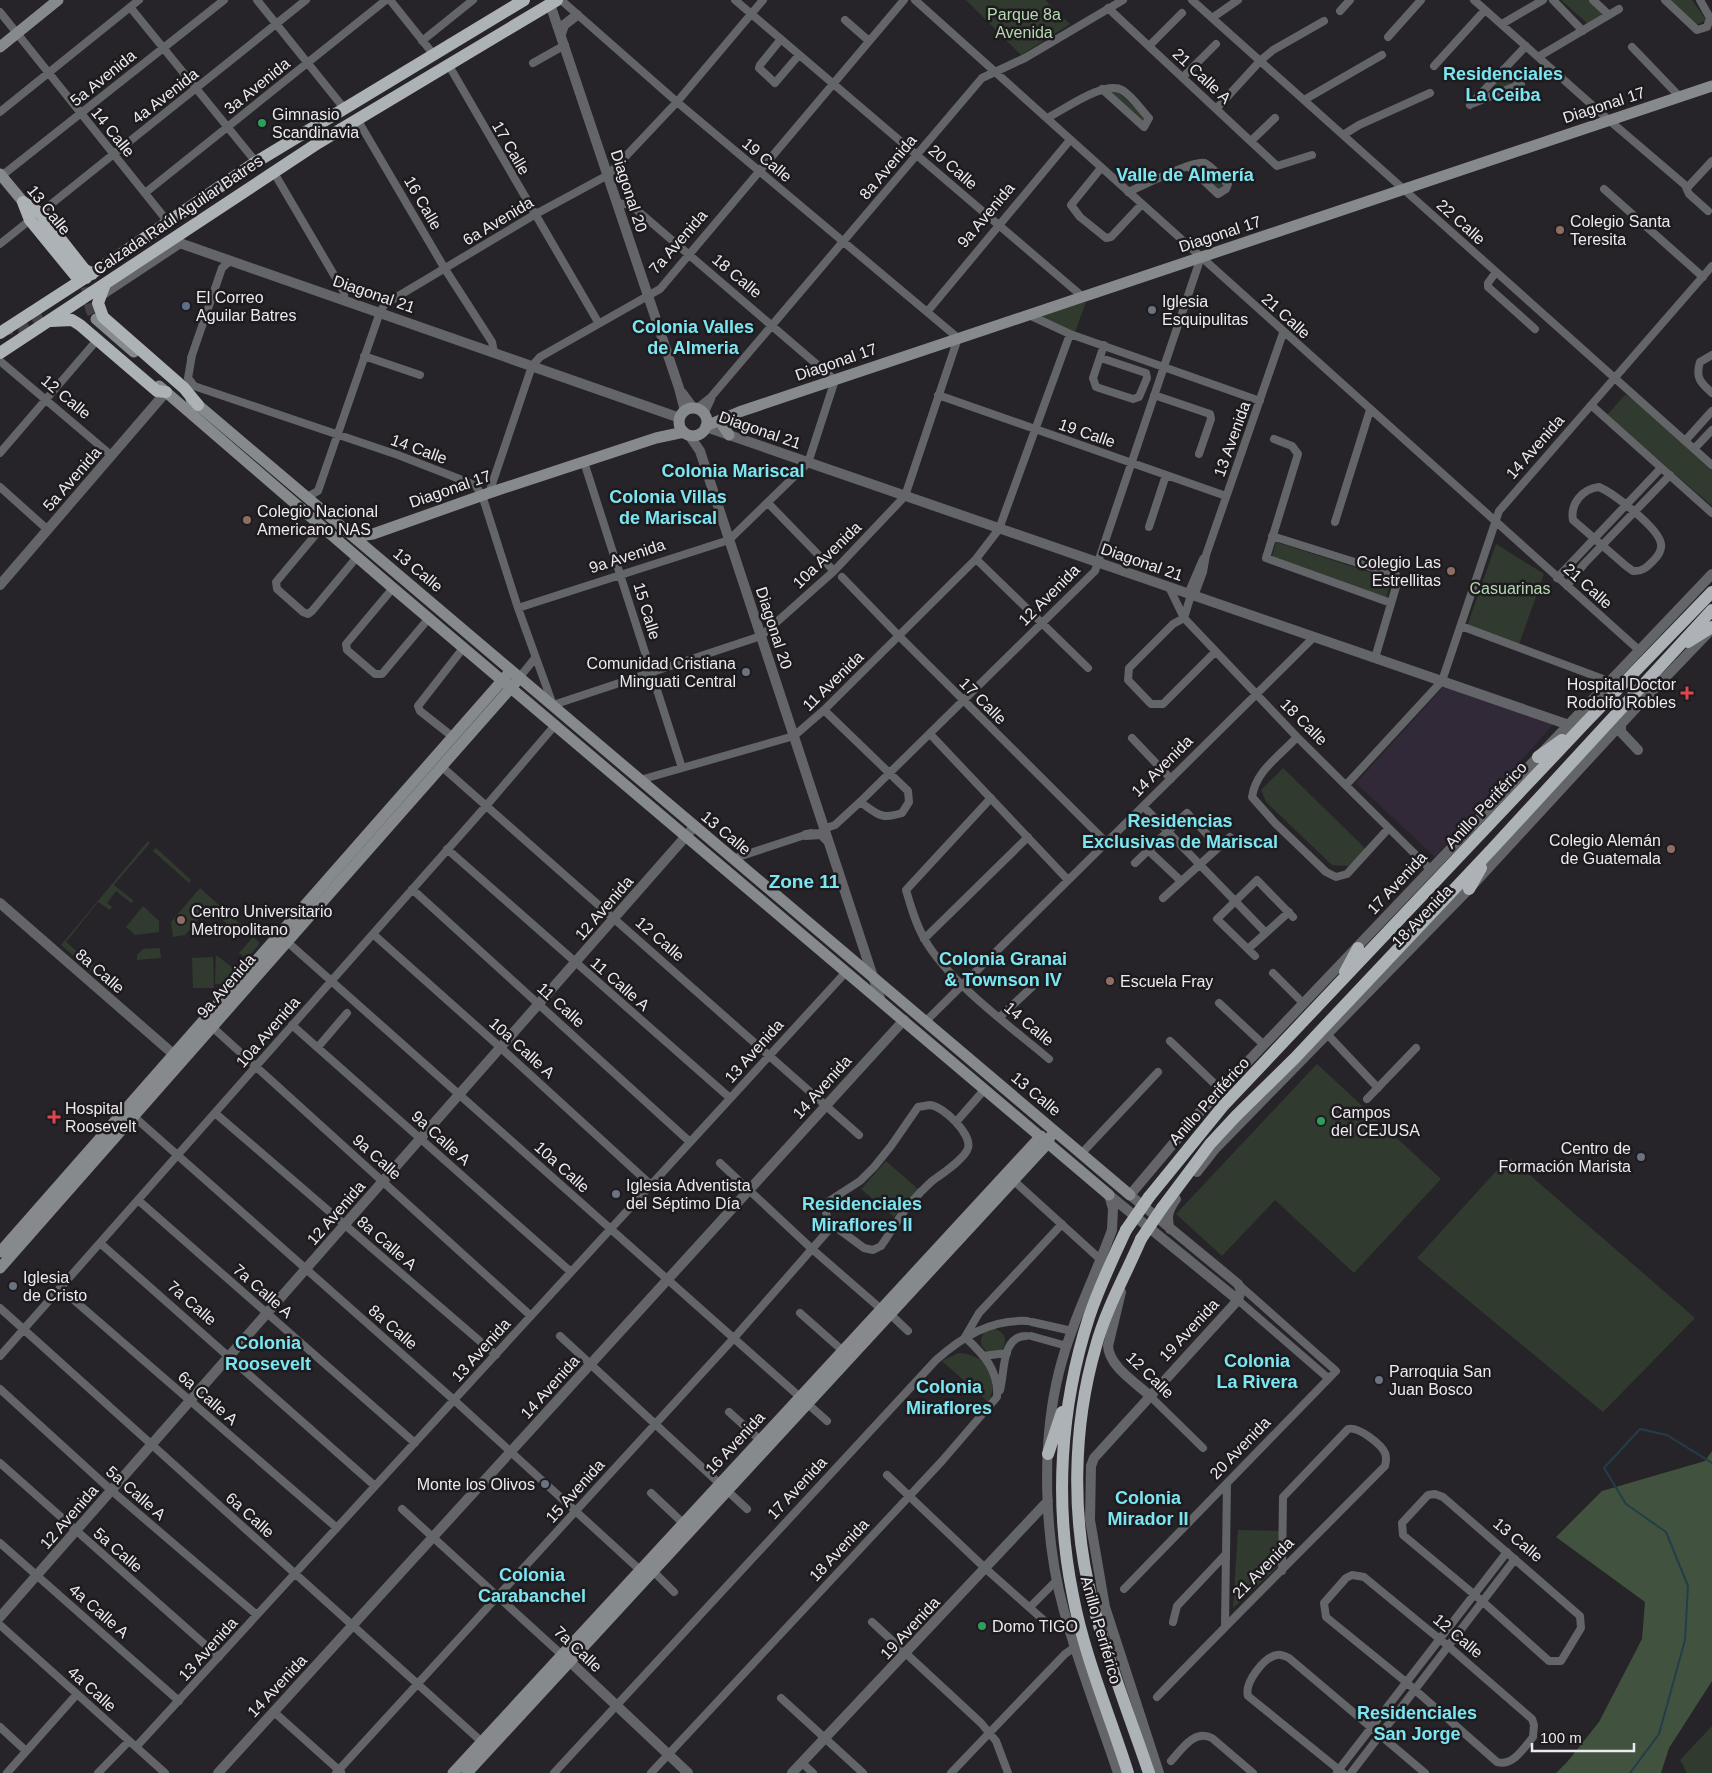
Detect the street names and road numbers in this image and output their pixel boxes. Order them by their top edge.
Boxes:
street label: 21 Calle A [1170,45,1235,107]
street label: 5a Avenida [67,47,139,109]
street label: 3a Avenida [221,55,293,117]
street label: 4a Avenida [129,65,201,127]
street label: Diagonal 17 [1561,84,1647,126]
street label: 14 Calle [88,104,138,160]
street label: 17 Calle [489,118,533,178]
street label: 8a Avenida [856,131,920,203]
street label: 19 Calle [739,135,795,185]
street label: 20 Calle [925,141,981,193]
street label: Diagonal 20 [608,148,650,234]
street label: Calzada Raúl Aguilar Batres [90,152,266,278]
street label: 16 Calle [401,173,445,233]
street label: 9a Avenida [954,179,1018,251]
street label: 13 Calle [24,182,74,238]
street label: 6a Avenida [460,193,536,249]
street label: 22 Calle [1433,196,1489,248]
street label: 7a Avenida [646,207,710,277]
street label: Diagonal 17 [1177,213,1263,255]
street label: 18 Calle [709,251,765,301]
street label: Diagonal 21 [331,272,417,316]
street label: 21 Calle [1258,290,1314,342]
street label: Diagonal 17 [793,340,879,384]
street label: 12 Calle [38,372,94,422]
street label: 13 Avenida [1211,399,1254,479]
street label: Diagonal 21 [717,408,803,452]
street label: 14 Avenida [1503,412,1567,482]
street label: 19 Calle [1056,415,1118,451]
street label: 14 Calle [389,431,450,467]
street label: 5a Avenida [40,444,104,514]
street label: Diagonal 17 [407,467,493,511]
street label: 10a Avenida [790,518,865,592]
street label: 9a Avenida [587,536,667,576]
street label: Diagonal 21 [1099,540,1185,584]
street label: 13 Calle [390,545,446,595]
street label: 21 Calle [1560,560,1616,612]
street label: 12 Avenida [1015,561,1083,629]
street label: 15 Calle [630,580,664,642]
street label: Diagonal 20 [753,585,795,671]
street label: 11 Avenida [799,648,867,714]
street label: 17 Calle [956,674,1010,728]
street label: 18 Calle [1277,695,1331,749]
street label: 14 Avenida [1128,732,1196,800]
street label: Anillo Periférico [1442,758,1530,851]
street label: 13 Calle [698,808,754,858]
street label: 17 Avenida [1364,848,1430,918]
street label: 12 Avenida [572,873,636,943]
street label: 18 Avenida [1388,882,1456,950]
street label: 12 Calle [632,913,688,965]
street label: 8a Calle [72,945,128,997]
street label: 9a Avenida [194,951,258,1021]
street label: 11 Calle A [587,954,653,1014]
street label: 11 Calle [534,979,588,1031]
street label: 10a Avenida [233,993,303,1071]
street label: 14 Calle [1001,999,1057,1049]
street label: 10a Calle A [486,1014,558,1082]
street label: 13 Avenida [721,1016,787,1086]
street label: 14 Avenida [789,1052,855,1122]
street label: Anillo Periférico [1165,1054,1253,1148]
street label: 13 Calle [1008,1069,1064,1119]
street label: 9a Calle A [408,1107,474,1169]
street label: 9a Calle [349,1131,405,1183]
street label: 10a Calle [531,1138,593,1196]
street label: 12 Avenida [304,1178,368,1248]
street label: 8a Calle A [354,1213,420,1274]
street label: 7a Calle A [230,1261,296,1322]
street label: 7a Calle [164,1277,220,1329]
street label: 19 Avenida [1156,1295,1222,1365]
street label: 8a Calle [365,1301,421,1353]
street label: 13 Avenida [448,1315,514,1385]
street label: 12 Calle [1123,1348,1177,1402]
street label: 14 Avenida [517,1352,583,1422]
street label: 6a Calle A [175,1368,241,1429]
street label: 16 Avenida [702,1408,768,1478]
street label: 20 Avenida [1206,1414,1274,1482]
street label: 17 Avenida [764,1453,830,1523]
street label: 15 Avenida [542,1456,608,1526]
street label: 5a Calle A [103,1463,169,1524]
street label: 12 Avenida [37,1482,101,1552]
street label: 6a Calle [222,1489,278,1541]
street label: 18 Avenida [806,1515,872,1585]
street label: 13 Calle [1490,1515,1546,1565]
street label: 5a Calle [90,1524,146,1576]
street label: 21 Avenida [1229,1534,1297,1602]
street label: Anillo Periférico [1078,1574,1125,1686]
street label: 4a Calle A [66,1581,132,1642]
street label: 19 Avenida [877,1593,943,1663]
street label: 12 Calle [1430,1611,1486,1661]
street label: 13 Avenida [175,1614,241,1684]
street label: 7a Calle [551,1623,605,1675]
street label: 14 Avenida [244,1651,310,1721]
street label: 4a Calle [64,1663,120,1715]

